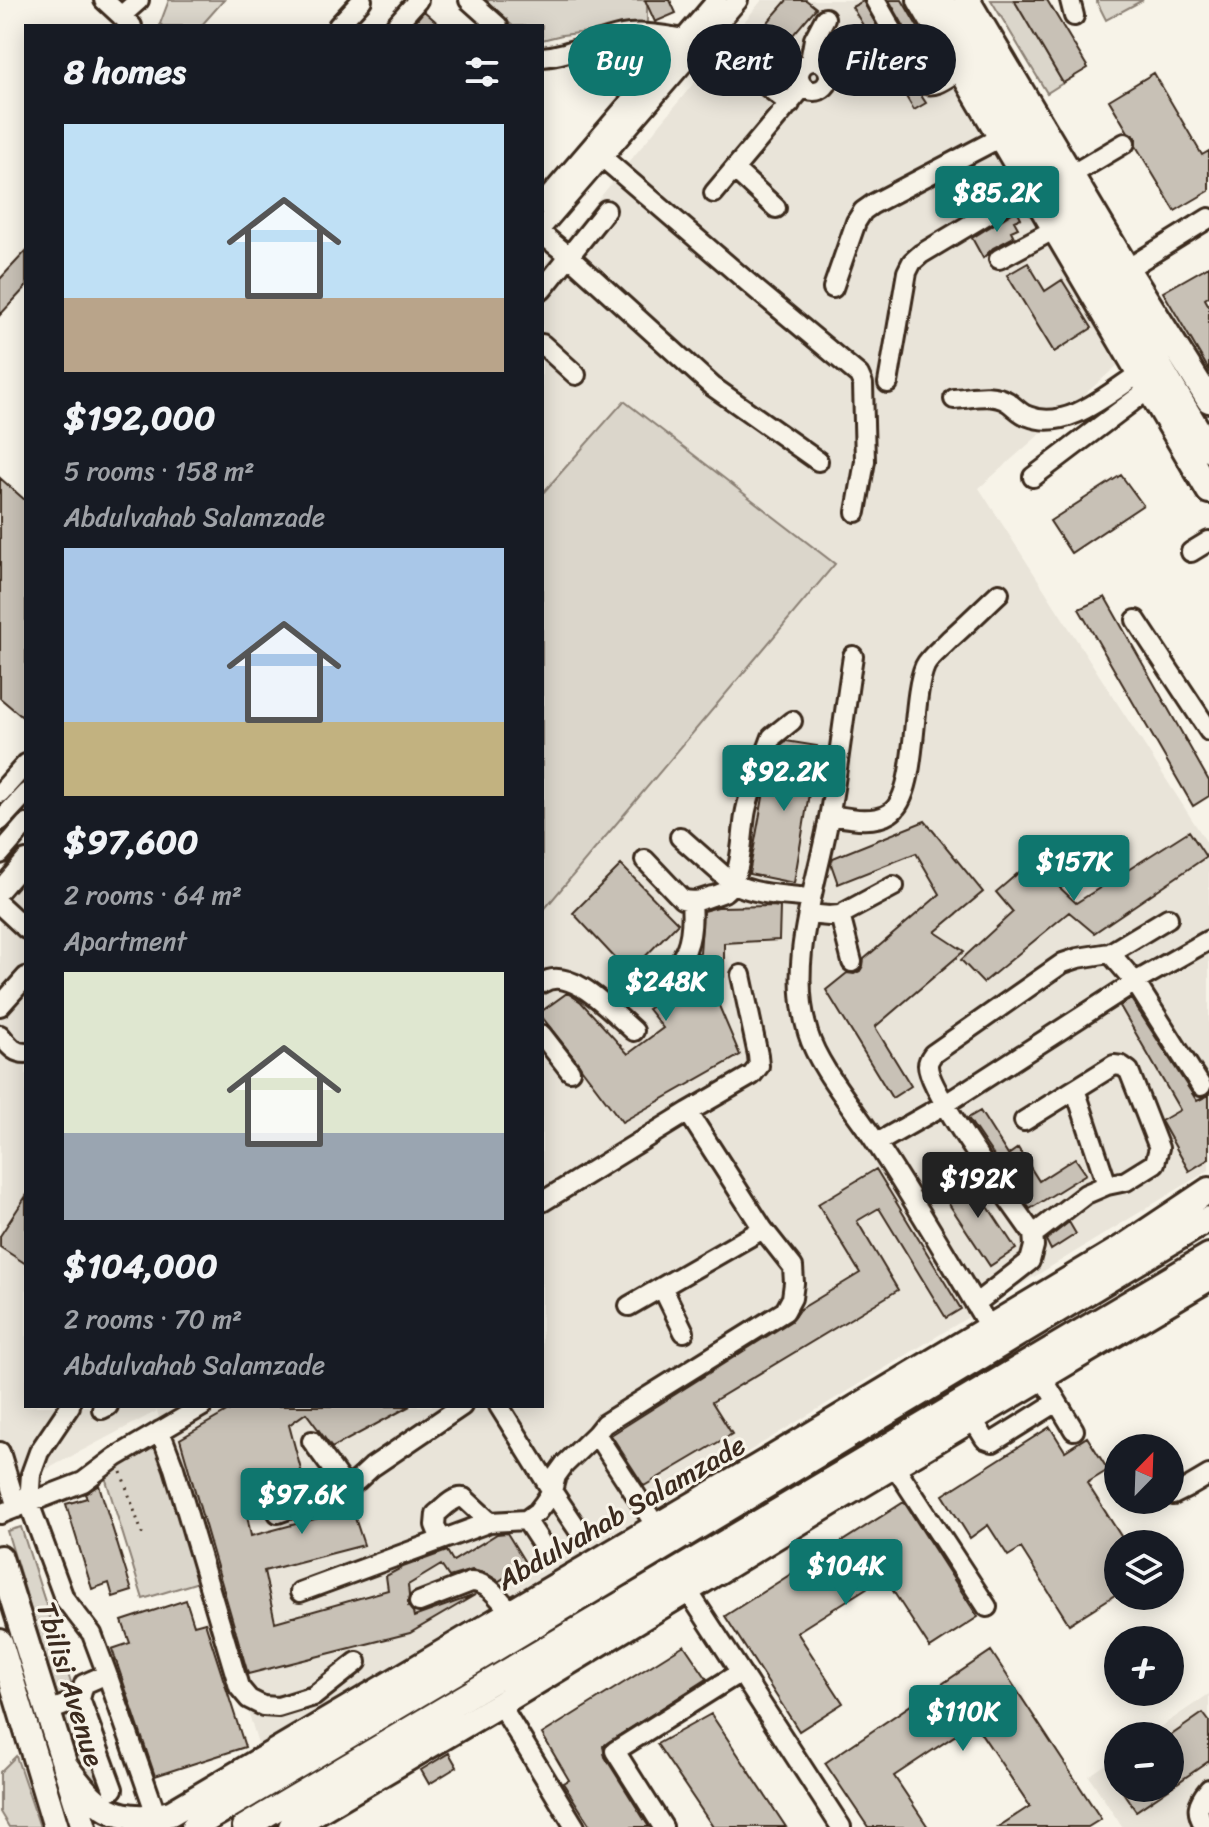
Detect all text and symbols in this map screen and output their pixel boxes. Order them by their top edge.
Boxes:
chip: Buy [568,24,671,96]
chip: Rent [687,24,802,96]
chip: Filters [818,24,956,96]
text: 8 homes [64,42,186,102]
icon: filters [460,50,504,94]
pin: $85.2K [932,166,1062,234]
text: $85.2K [953,169,1041,215]
icon: home [212,176,356,320]
text: $192,000 [64,388,216,448]
text: 5 rooms · 158 m² [64,448,255,494]
text: Abdulvahab Salamzade [64,494,325,540]
icon: home [212,600,356,744]
pin: $92.2K [719,745,849,813]
text: $92.2K [740,748,828,794]
text: $97,600 [64,812,199,872]
pin: $157K [1018,835,1130,903]
text: $157K [1036,838,1112,884]
text: 2 rooms · 64 m² [64,872,242,918]
text: Apartment [64,918,187,964]
pin: $248K [610,955,722,1023]
text: $248K [626,958,706,1004]
icon: home [212,1024,356,1168]
pin: $192K [922,1152,1034,1220]
text: $192K [940,1155,1016,1201]
text: $104,000 [64,1236,218,1296]
text: 2 rooms · 70 m² [64,1296,242,1342]
text: Abdulvahab Salamzade [64,1342,325,1388]
street label: Abdulvahab Salamzade [486,1421,755,1604]
north arrow [1104,1434,1184,1514]
map controls [1104,1434,1184,1802]
pin: $97.6K [237,1468,367,1536]
text: $97.6K [259,1471,345,1517]
button: layers [1104,1530,1184,1610]
pin: $104K [790,1539,902,1607]
text: $104K [807,1542,885,1588]
street label: Tbilisi Avenue [22,1596,119,1773]
button: + [1104,1626,1184,1706]
pin: $110K [907,1685,1019,1753]
text: $110K [927,1688,999,1734]
button: − [1104,1722,1184,1802]

